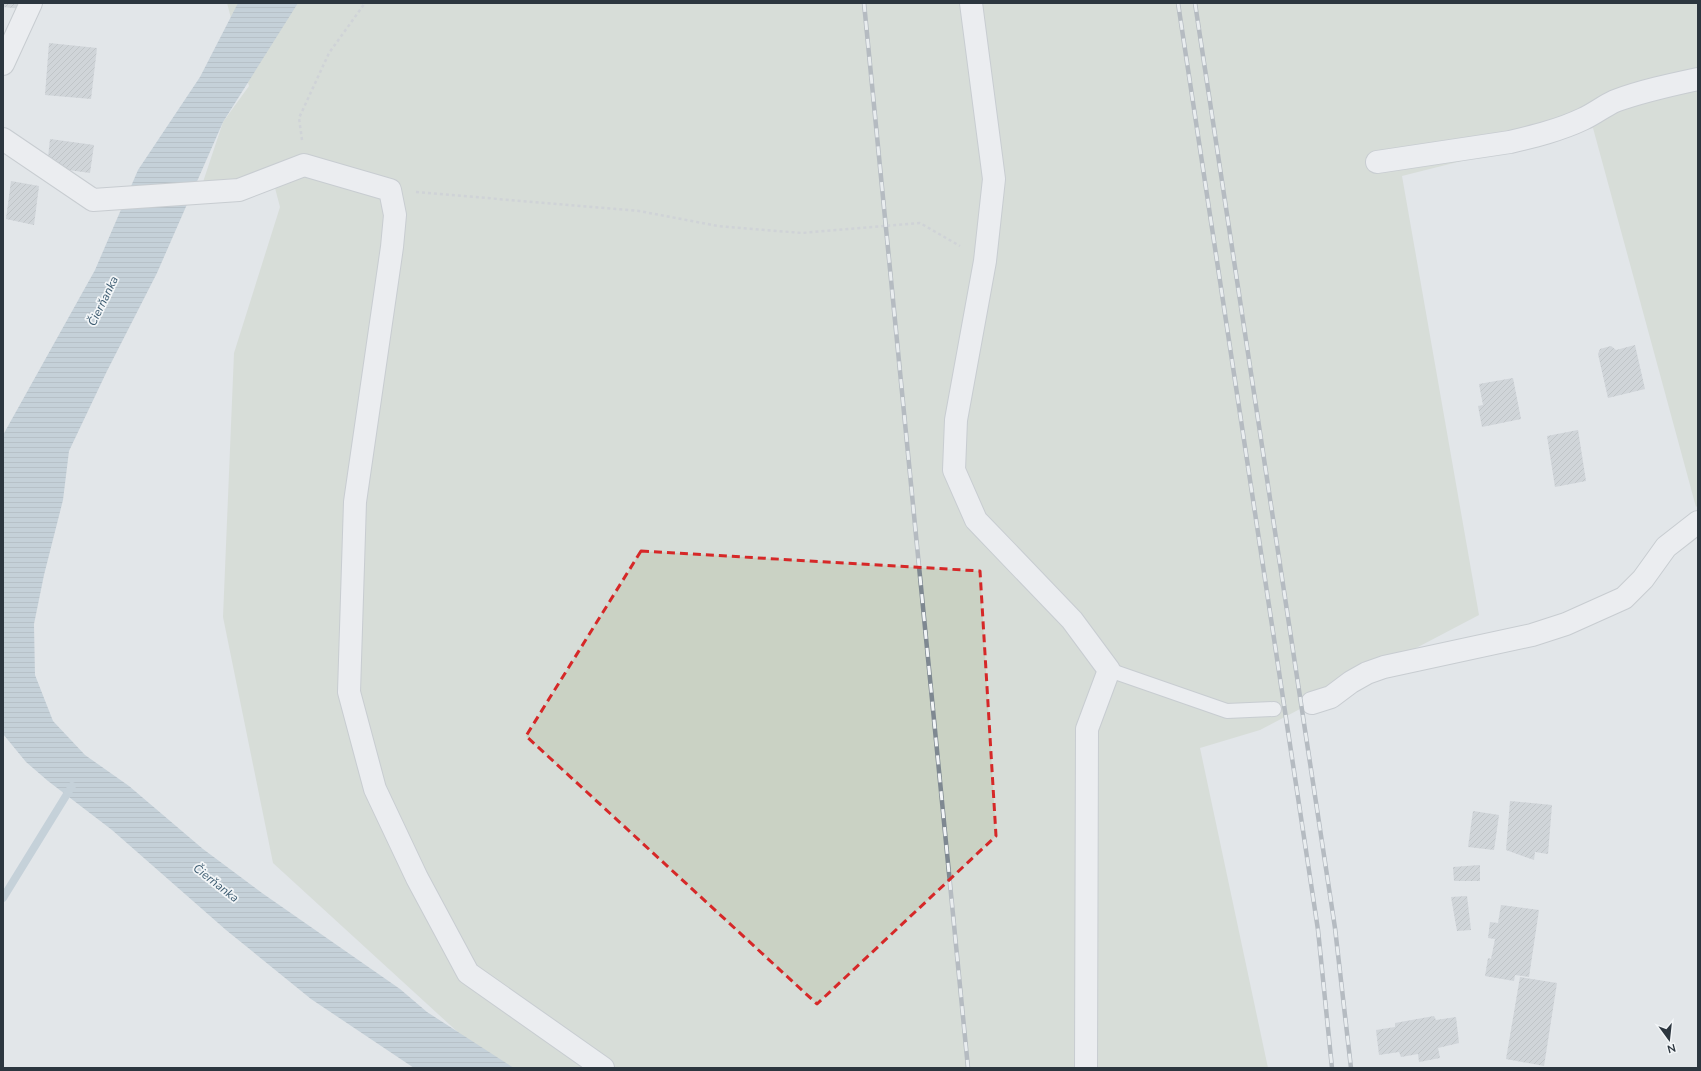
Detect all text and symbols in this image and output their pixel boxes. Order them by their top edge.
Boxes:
water label: Čierňanka [84,273,122,329]
water label: Čierňanka [190,860,242,906]
north arrow [1649,1019,1689,1059]
text: N [1666,1040,1677,1056]

